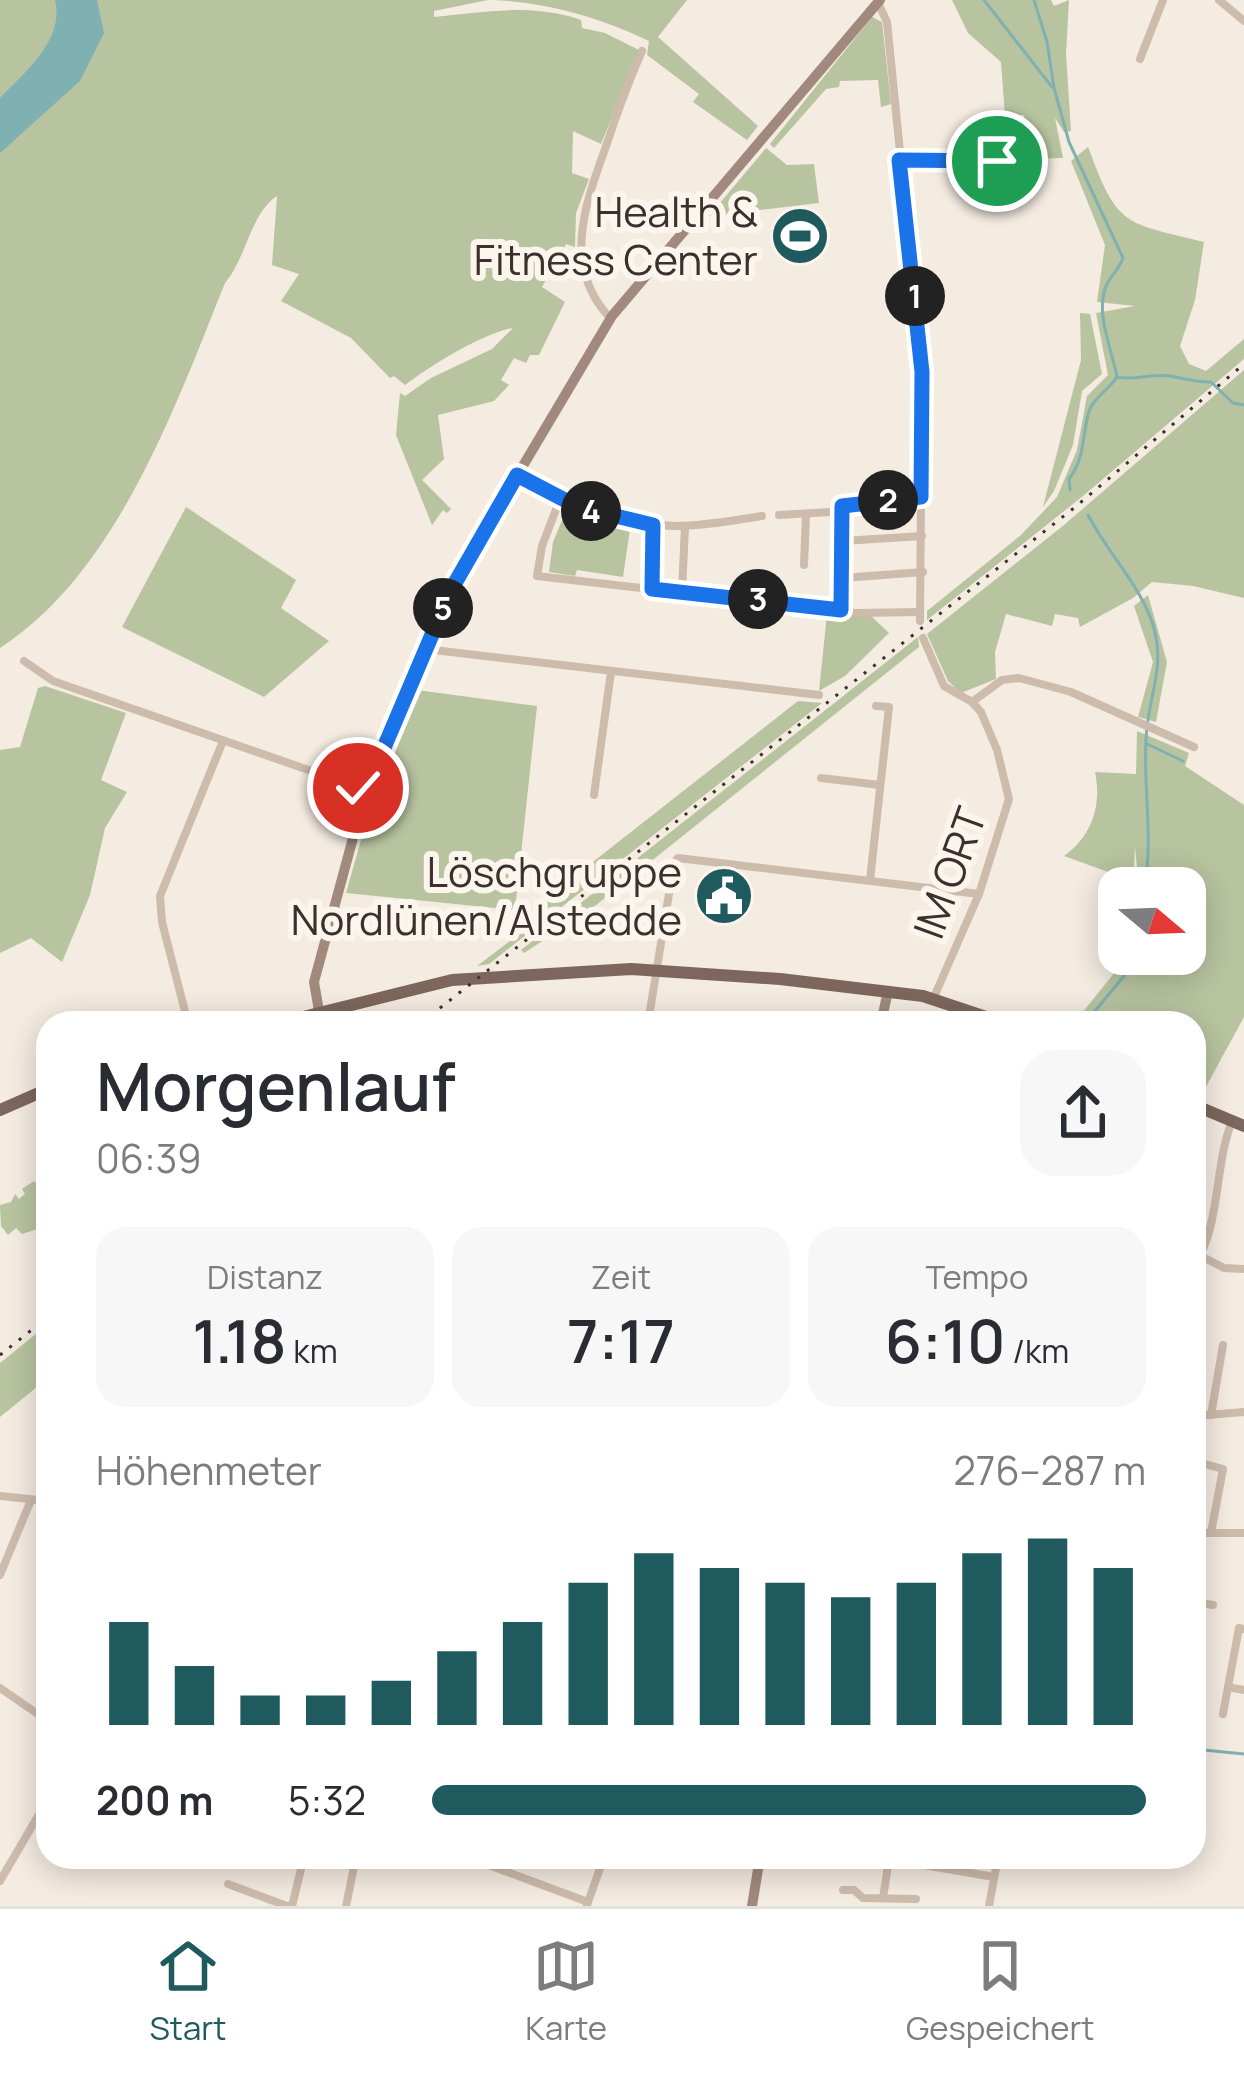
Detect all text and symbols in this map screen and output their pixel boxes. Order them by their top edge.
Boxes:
pin [946,110,1048,212]
icon: arrive [964,128,1030,194]
place label: Health & Fitness Center [474,182,758,288]
sports icon: Health & Fitness Center [769,205,831,267]
pin: 1 [885,266,945,326]
text: 1 [908,273,922,318]
pin: 2 [858,470,918,530]
text: 2 [878,477,898,522]
pin: 4 [561,481,621,541]
text: 4 [581,488,601,533]
pin: 3 [728,569,788,629]
text: 3 [748,576,768,621]
pin: 5 [413,578,473,638]
text: 5 [433,585,453,630]
pin [307,737,409,839]
icon: check [325,755,391,821]
street label: IM ORT [899,799,999,946]
place label: Löschgruppe Nordlünen/Alstedde [291,842,682,948]
public building icon: Löschgruppe Nordlünen/Alstedde [693,865,755,927]
north arrow [1098,867,1206,975]
map controls [1098,867,1206,975]
text: Morgenlauf [96,1041,456,1131]
button: share [1020,1050,1146,1176]
text: 06:39 [96,1131,201,1185]
text: Distanz [207,1254,323,1299]
text: Zeit [591,1254,651,1299]
text: Tempo [926,1254,1028,1299]
text: 1.18 [192,1299,287,1381]
text: 7:17 [567,1299,675,1381]
text: 6:10 [885,1299,1006,1381]
text: km [287,1328,338,1373]
text: /km [1006,1328,1069,1373]
text: Höhenmeter [96,1443,322,1497]
text: 276–287 m [954,1443,1146,1497]
text: 200 m [96,1773,213,1827]
text: 5:32 [288,1773,366,1827]
tab: Start [149,1933,226,2050]
tab: Karte [525,1933,607,2050]
tab: Gespeichert [906,1933,1095,2050]

